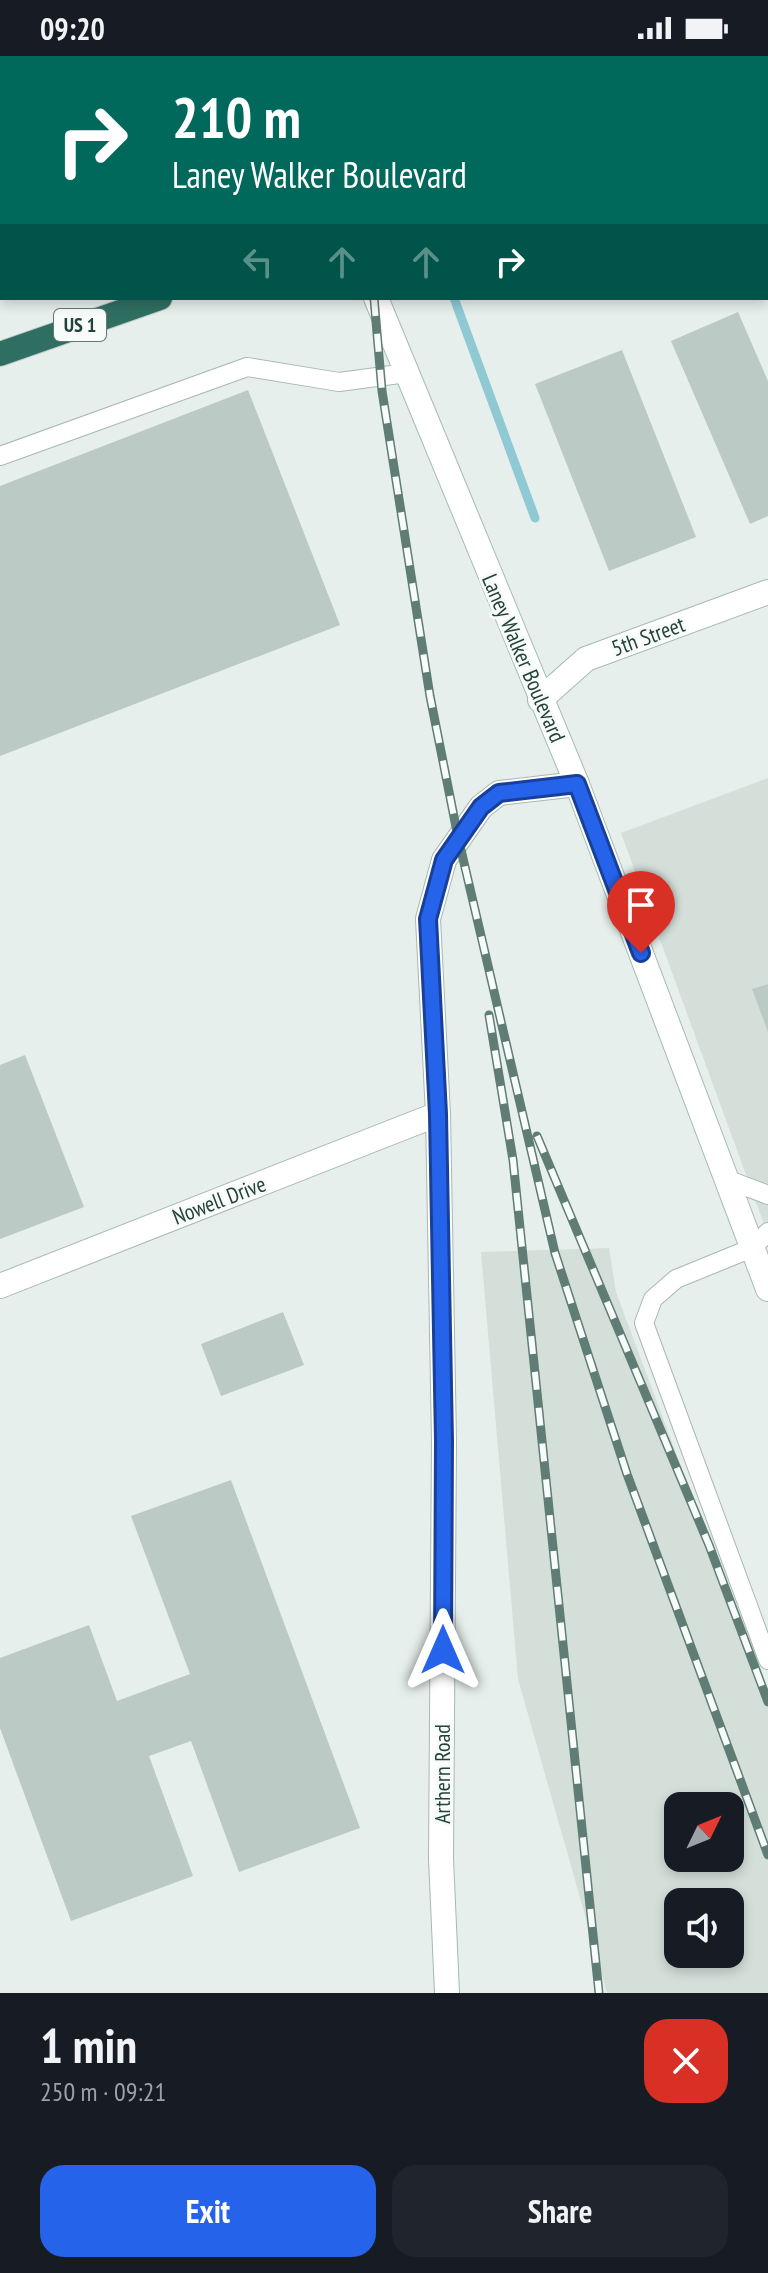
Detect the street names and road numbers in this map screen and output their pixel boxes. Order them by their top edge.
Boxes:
road number: US 1 [54,309,106,341]
street label: Laney Walker Boulevard [476,570,572,746]
street label: 5th Street [608,610,688,662]
street label: Nowell Drive [168,1169,270,1231]
street label: Arthern Road [428,1724,456,1824]

